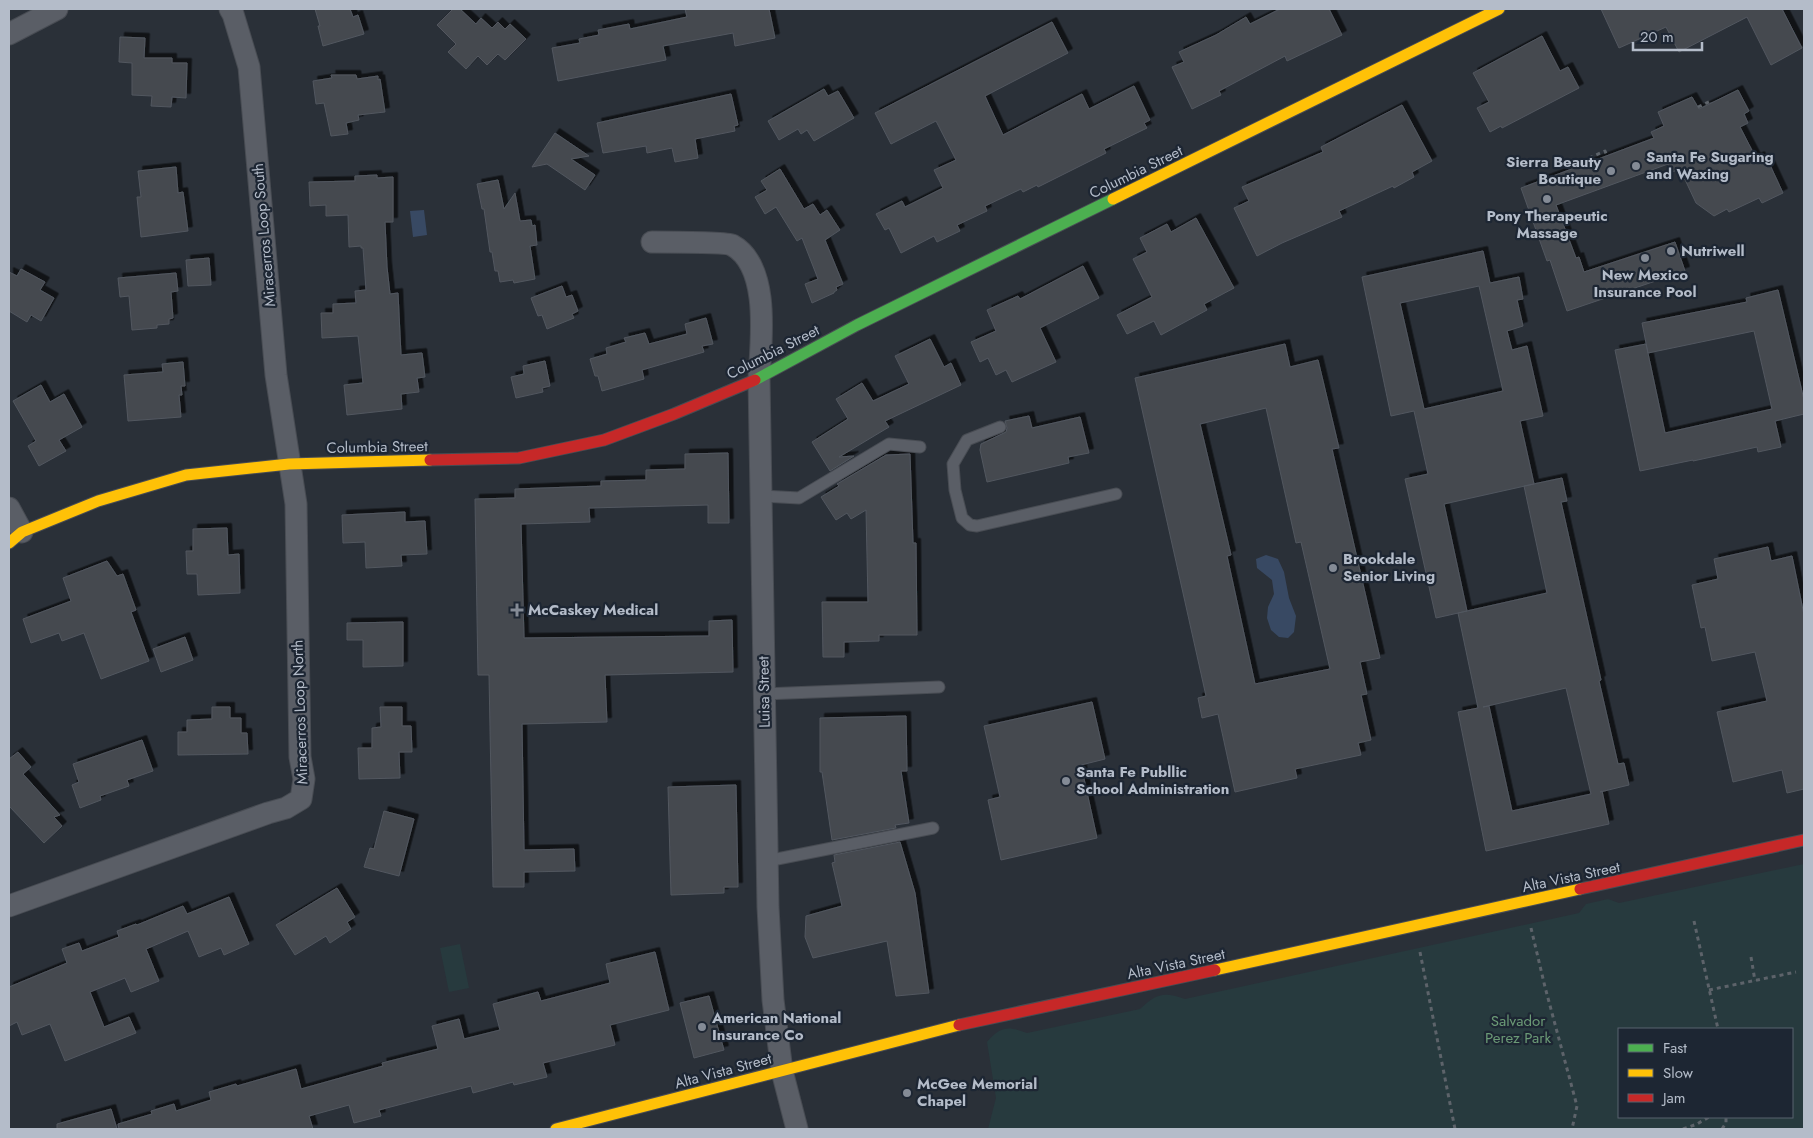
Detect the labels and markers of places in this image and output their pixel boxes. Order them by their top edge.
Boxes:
place label: Santa Fe Sugaring and Waxing [1646,146,1774,185]
place label: Sierra Beauty Boutique [1506,151,1601,190]
marker: Santa Fe Sugaring and Waxing [1630,160,1642,172]
marker: Sierra Beauty Boutique [1605,165,1617,177]
marker: Pony Therapeutic Massage [1541,193,1553,205]
place label: Pony Therapeutic Massage [1486,205,1608,244]
place label: Nutriwell [1681,240,1745,262]
marker: Nutriwell [1665,245,1677,257]
marker: New Mexico Insurance Pool [1639,252,1651,264]
place label: New Mexico Insurance Pool [1594,264,1696,303]
place label: Brookdale Senior Living [1343,548,1435,587]
marker: Brookdale Senior Living [1327,562,1339,574]
place label: McCaskey Medical [528,599,658,621]
marker: McCaskey Medical [510,603,524,617]
place label: Santa Fe Publlic School Administration [1076,761,1229,800]
marker: Santa Fe Publlic School Administration [1060,775,1072,787]
place label: American National Insurance Co [711,1007,841,1046]
marker: American National Insurance Co [696,1021,708,1033]
place label: McGee Memorial Chapel [917,1073,1037,1112]
marker: McGee Memorial Chapel [901,1087,913,1099]

